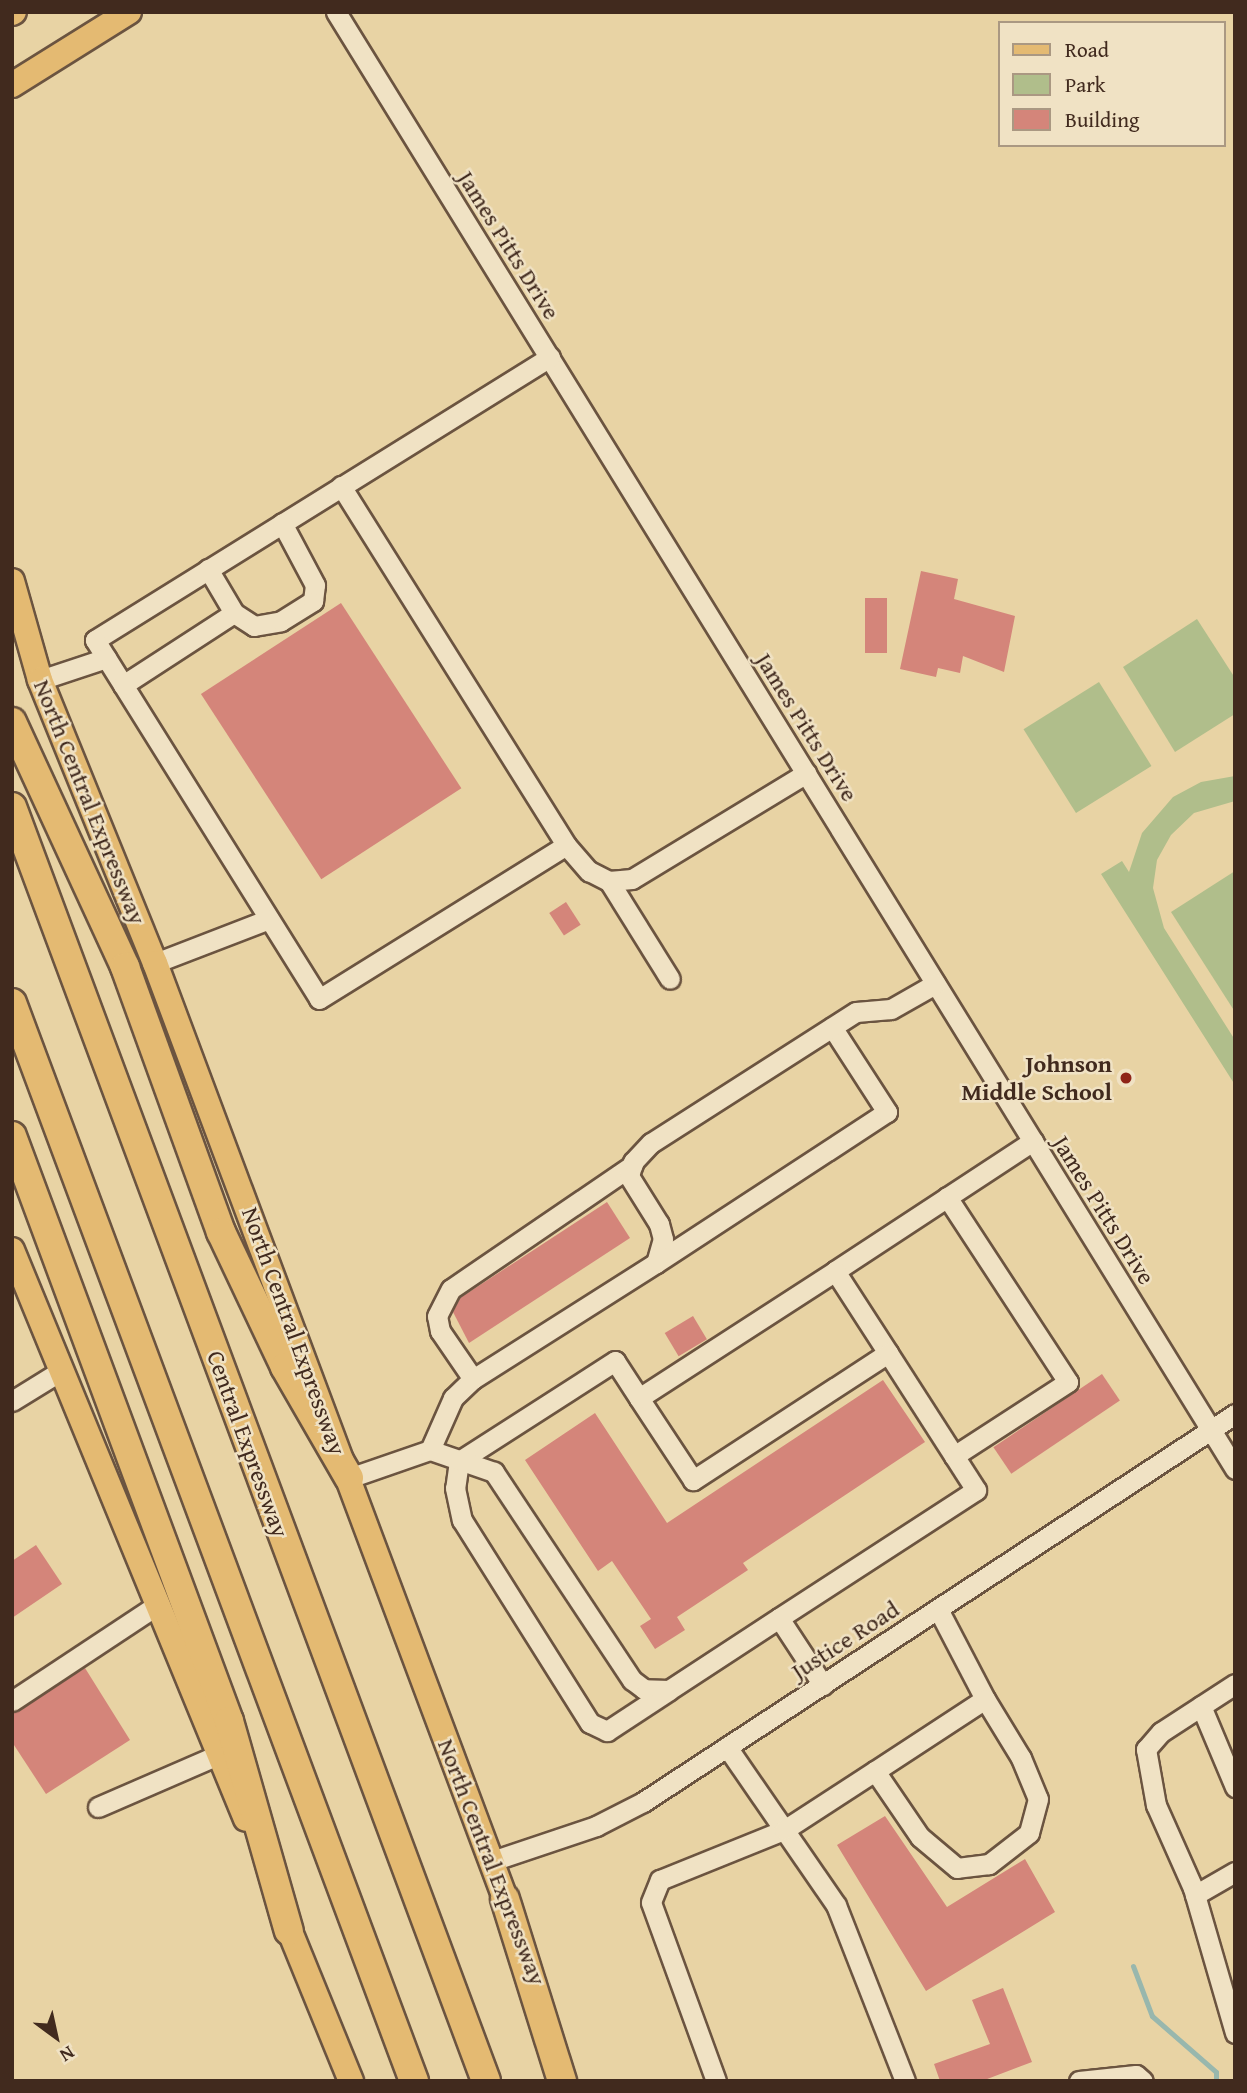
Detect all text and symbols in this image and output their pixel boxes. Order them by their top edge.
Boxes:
legend [998,21,1226,147]
text: Road [1065,34,1109,65]
text: Park [1065,69,1106,100]
text: Building [1065,104,1139,135]
street label: James Pitts Drive [452,165,566,325]
street label: James Pitts Drive [750,647,864,807]
street label: North Central Expressway [28,675,152,929]
place label: Johnson Middle School [961,1050,1112,1106]
marker: Johnson Middle School [1118,1070,1134,1086]
street label: James Pitts Drive [1047,1130,1161,1290]
street label: North Central Expressway [236,1203,352,1459]
street label: Central Expressway [201,1347,295,1541]
street label: Justice Road [786,1595,904,1685]
street label: North Central Expressway [432,1735,552,1989]
north arrow [21,2002,91,2072]
text: N [54,2039,80,2070]

